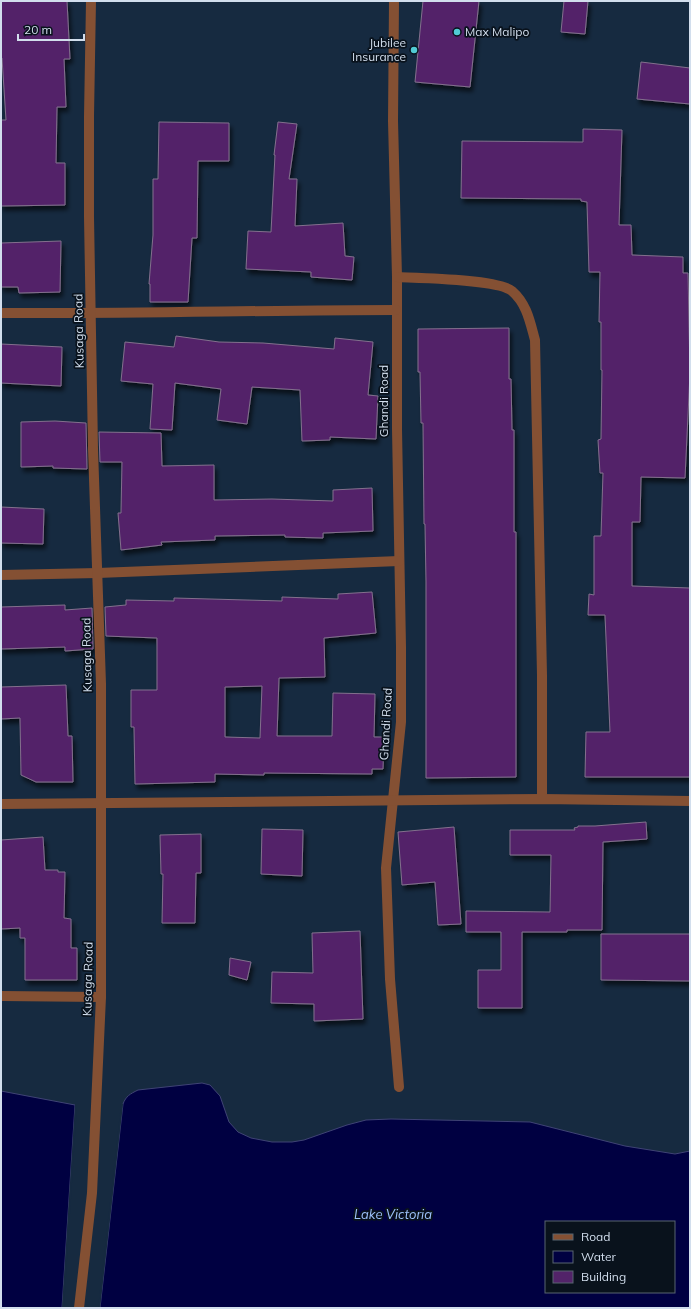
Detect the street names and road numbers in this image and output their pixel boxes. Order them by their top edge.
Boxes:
street label: Kusaga Road [70,294,87,368]
street label: Ghandi Road [376,365,391,437]
street label: Kusaga Road [78,618,95,692]
street label: Ghandi Road [376,687,395,761]
street label: Kusaga Road [79,942,96,1016]

